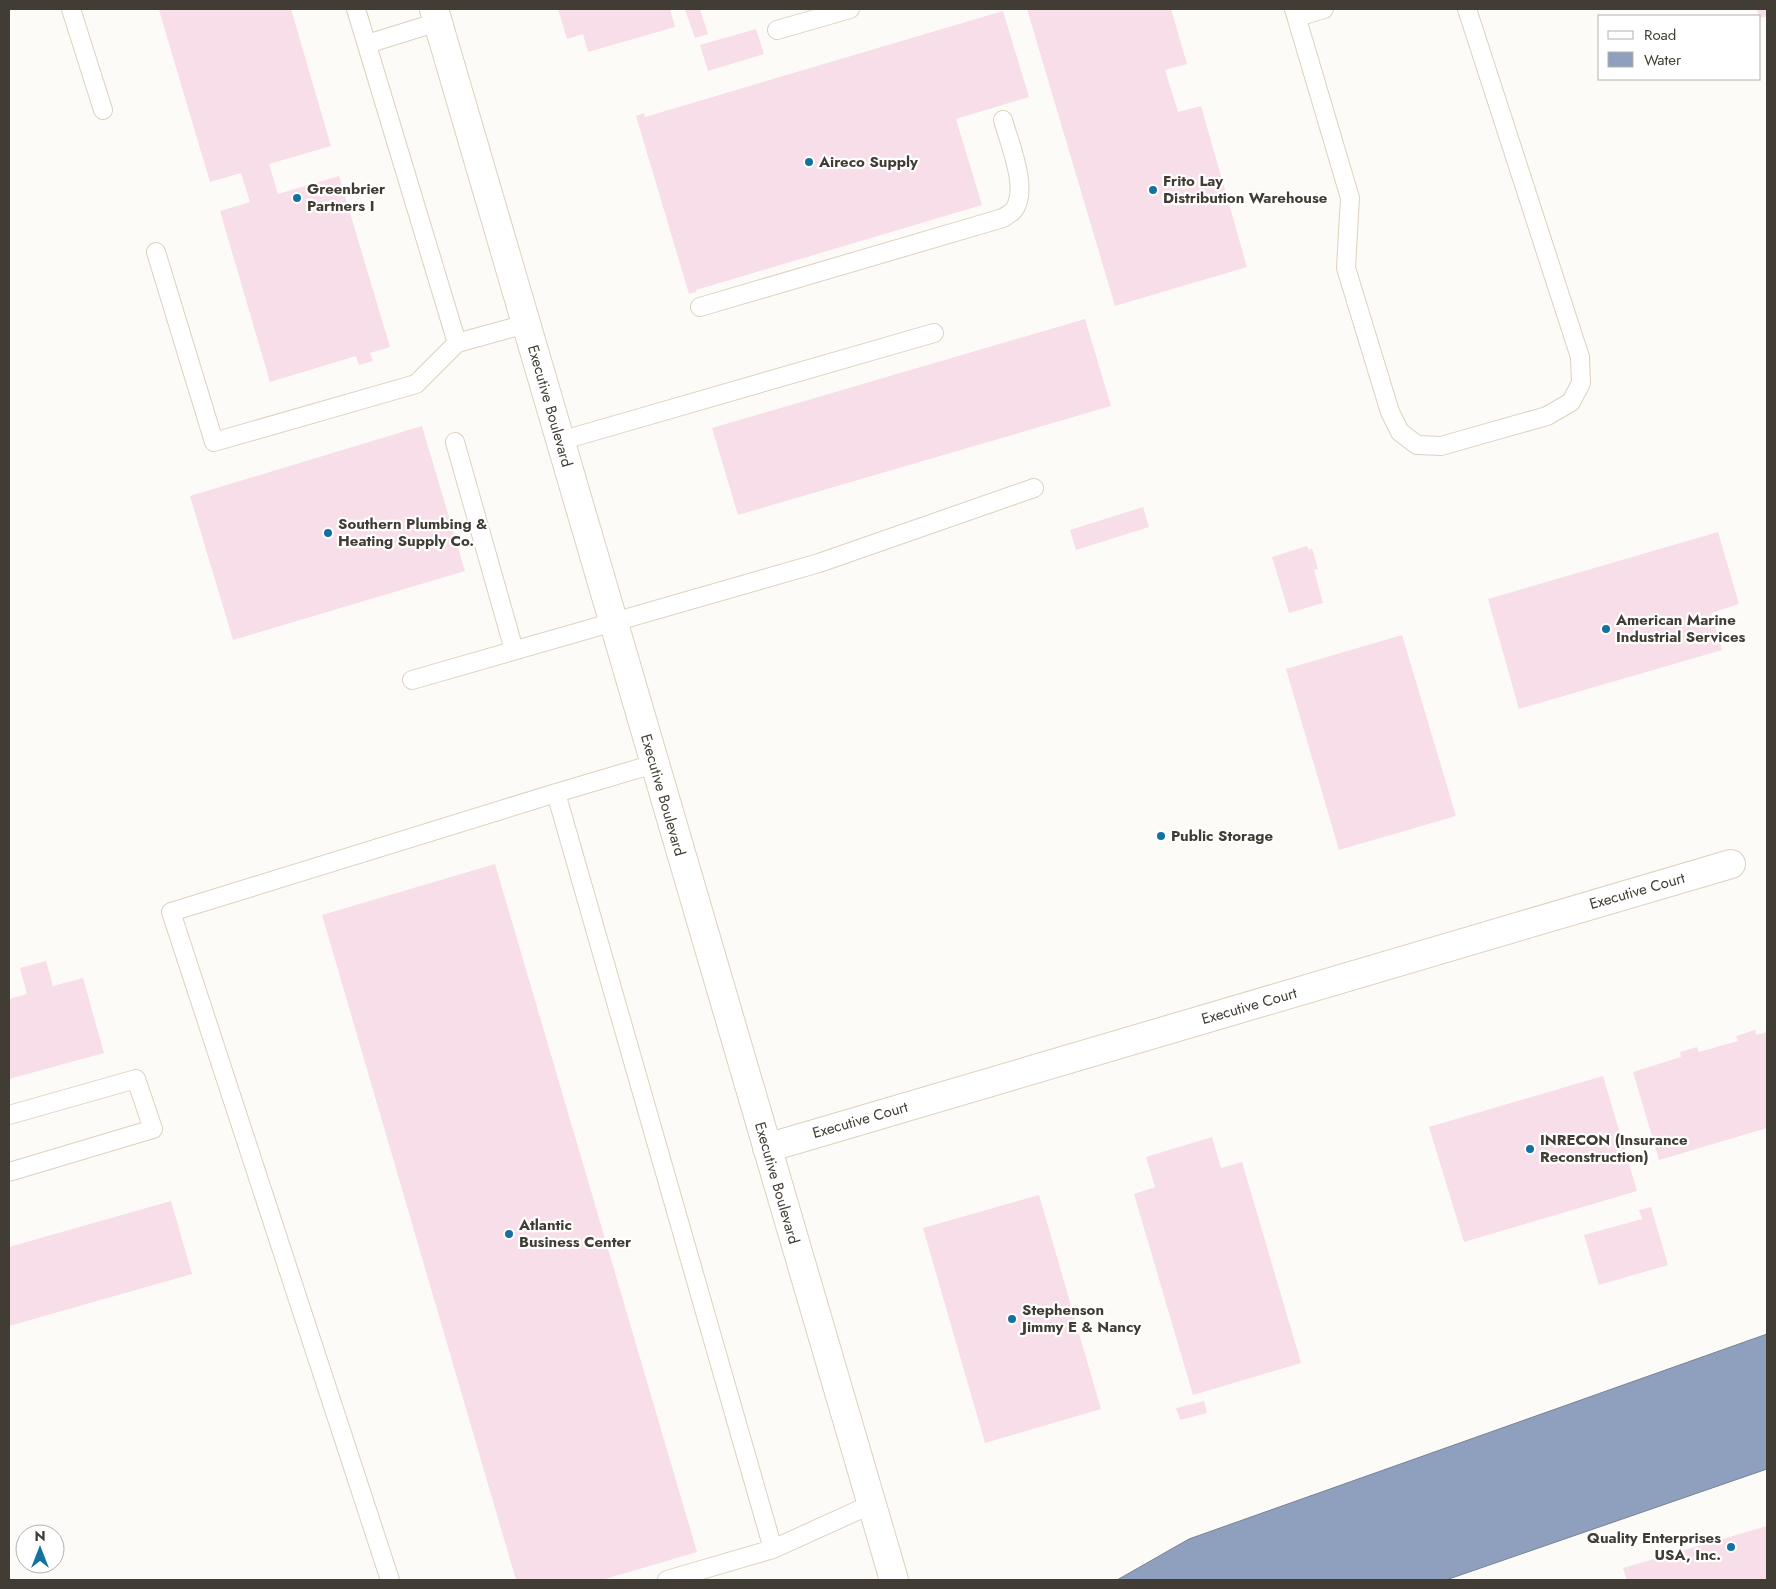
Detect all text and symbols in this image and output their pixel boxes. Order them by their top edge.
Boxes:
legend [1598,15,1761,80]
text: Road [1644,24,1676,46]
text: Water [1644,49,1682,71]
place label: Aireco Supply [818,151,918,173]
marker: Aireco Supply [803,156,815,168]
place label: Frito Lay Distribution Warehouse [1163,170,1328,209]
place label: Greenbrier Partners I [307,178,386,217]
marker: Frito Lay Distribution Warehouse [1147,184,1159,196]
marker: Greenbrier Partners I [291,192,303,204]
street label: Executive Boulevard [522,342,578,470]
place label: Southern Plumbing & Heating Supply Co. [338,513,488,552]
marker: Southern Plumbing & Heating Supply Co. [322,527,334,539]
place label: American Marine Industrial Services [1615,609,1745,648]
marker: American Marine Industrial Services [1600,623,1612,635]
street label: Executive Boulevard [635,731,691,859]
place label: Public Storage [1171,825,1273,847]
marker: Public Storage [1155,830,1167,842]
street label: Executive Court [1587,867,1688,915]
street label: Executive Court [1199,982,1300,1030]
street label: Executive Court [810,1096,911,1144]
street label: Executive Boulevard [749,1119,805,1247]
place label: INRECON (Insurance Reconstruction) [1540,1129,1688,1168]
marker: INRECON (Insurance Reconstruction) [1524,1143,1536,1155]
place label: Atlantic Business Center [518,1214,632,1253]
marker: Atlantic Business Center [503,1228,515,1240]
place label: Stephenson Jimmy E & Nancy [1019,1299,1141,1338]
marker: Stephenson Jimmy E & Nancy [1006,1313,1018,1325]
north arrow [15,1524,65,1574]
text: N [34,1526,46,1546]
place label: Quality Enterprises USA, Inc. [1587,1527,1721,1566]
marker: Quality Enterprises USA, Inc. [1725,1541,1737,1553]

